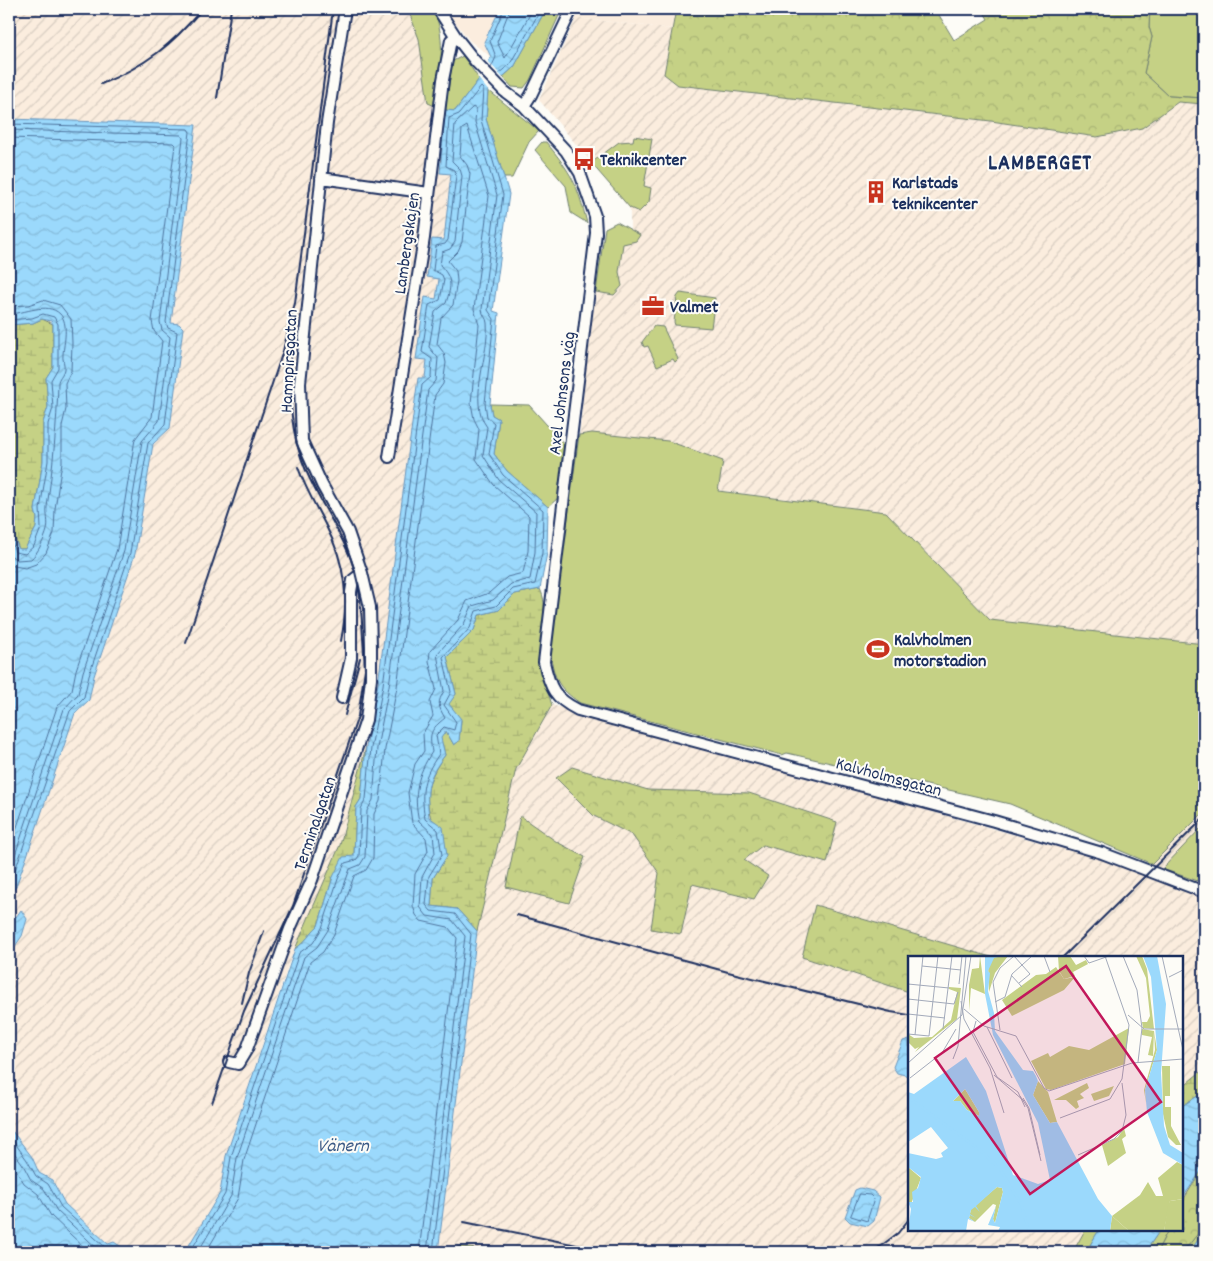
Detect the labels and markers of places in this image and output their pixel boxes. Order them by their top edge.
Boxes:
bus stop icon: Teknikcenter [571,146,597,172]
place label: Teknikcenter [600,149,687,174]
place label: Karlstads teknikcenter [892,172,978,218]
building icon: Karlstads teknikcenter [863,179,889,205]
office icon: Valmet [640,293,666,319]
place label: Valmet [670,296,719,321]
place label: Kalvholmen motorstadion [894,629,986,675]
sports icon: Kalvholmen motorstadion [865,636,891,662]

